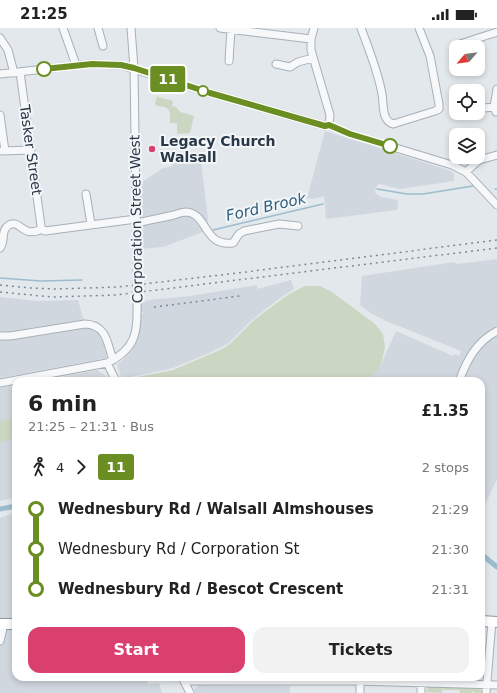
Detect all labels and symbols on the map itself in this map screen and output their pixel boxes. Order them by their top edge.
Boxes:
north arrow [449,40,485,76]
unlabelled marker [36,61,52,77]
line badge: 11 [150,66,186,92]
unlabelled marker [197,85,209,97]
street label: Tasker Street [17,103,45,197]
place label: Legacy Church Walsall [160,133,276,165]
street label: Corporation Street West [127,134,145,303]
unlabelled marker [382,138,398,154]
marker: Legacy Church Walsall [147,144,157,154]
water label: Ford Brook [224,189,309,225]

